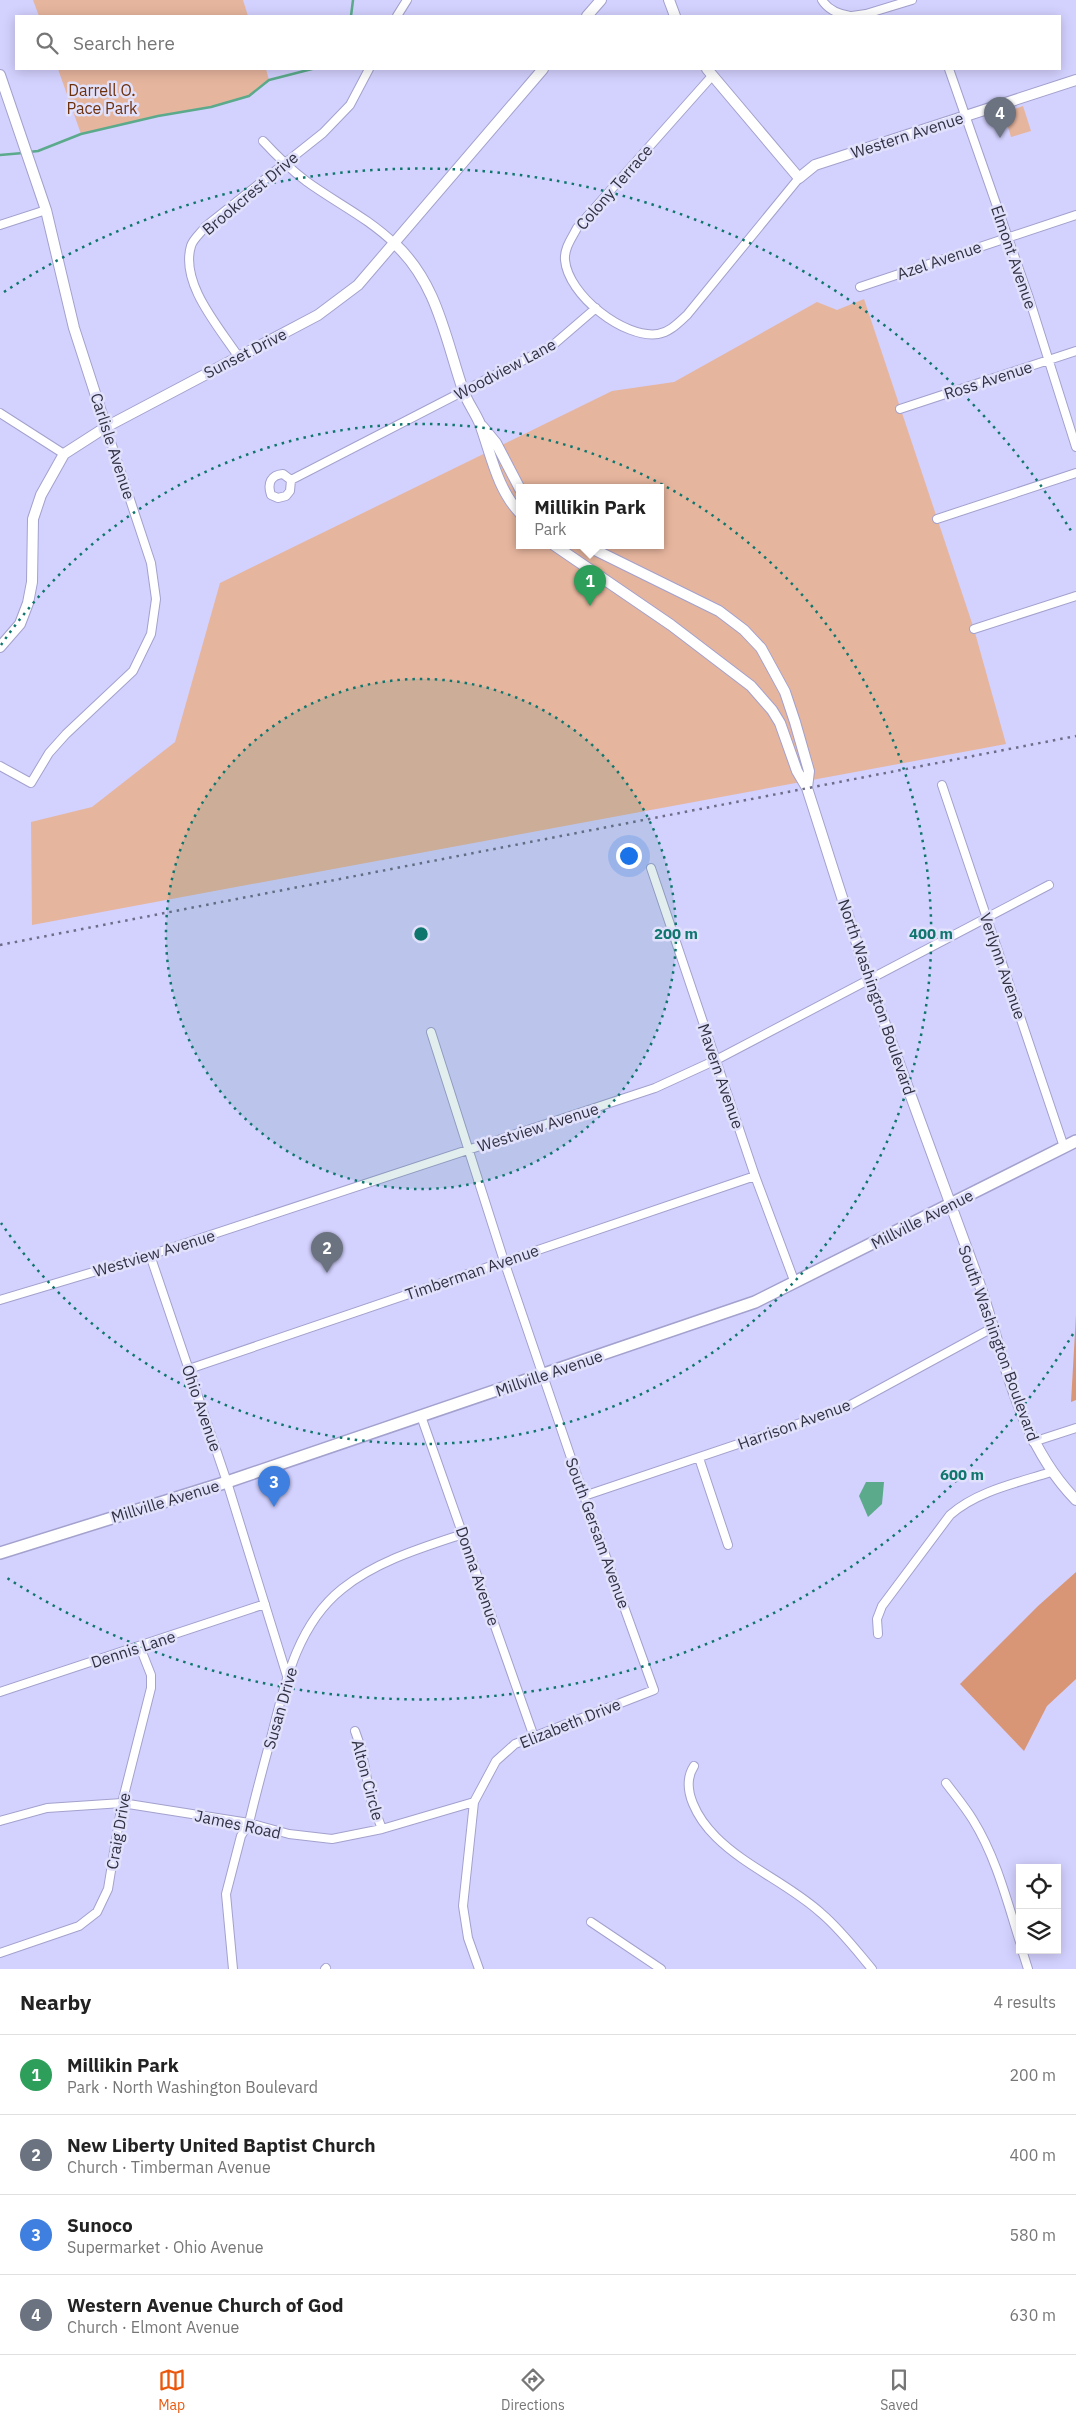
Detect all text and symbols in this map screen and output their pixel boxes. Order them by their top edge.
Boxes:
search box [15,15,1061,70]
icon: search [33,29,61,57]
text: Search here [73,31,175,55]
park label: Darrell O. Pace Park [67,80,138,118]
pin: 4 [984,97,1016,138]
street label: Western Avenue [848,107,966,163]
street label: Colony Terrace [571,140,657,234]
street label: Brookcrest Drive [198,147,302,239]
street label: Elmont Avenue [987,202,1041,312]
street label: Azel Avenue [894,236,984,284]
street label: Sunset Drive [200,323,290,382]
street label: Woodview Lane [451,334,559,404]
street label: Ross Avenue [941,356,1035,404]
street label: Carlisle Avenue [86,390,140,502]
popup [516,484,664,549]
text: Millikin Park [534,495,646,519]
text: Park [534,519,567,539]
pin: 1 [574,565,606,606]
your location [616,843,642,869]
street label: North Washington Boulevard [834,896,920,1098]
street label: Verlynn Avenue [975,910,1031,1022]
text: 200 m [654,924,698,943]
text: 400 m [909,924,953,943]
centre of rings [412,925,430,943]
street label: Mavern Avenue [694,1021,748,1132]
street label: Westview Avenue [475,1098,601,1156]
street label: Millville Avenue [868,1185,977,1253]
street label: Westview Avenue [91,1225,217,1281]
pin: 2 [311,1232,343,1273]
street label: Timberman Avenue [403,1240,542,1304]
street label: South Washington Boulevard [954,1242,1044,1444]
street label: Millville Avenue [493,1345,605,1401]
street label: Ohio Avenue [178,1362,226,1454]
street label: Harrison Avenue [735,1394,853,1454]
street label: South Gersam Avenue [561,1455,635,1611]
text: 600 m [940,1465,984,1484]
pin: 3 [258,1466,290,1507]
street label: Millville Avenue [109,1475,222,1527]
street label: Donna Avenue [452,1524,504,1628]
street label: Dennis Lane [88,1626,178,1672]
street label: Susan Drive [259,1664,301,1751]
street label: Elizabeth Drive [516,1694,624,1752]
street label: Alton Circle [348,1737,388,1823]
street label: Craig Drive [101,1791,135,1871]
street label: James Road [193,1805,283,1843]
map controls [1016,1864,1061,1954]
button: locate [1016,1864,1061,1909]
button: layers [1016,1909,1061,1954]
text: Nearby [20,1988,91,2016]
text: 4 results [993,1992,1056,2012]
text: Millikin Park [67,2053,179,2077]
text: 1 [31,2065,41,2085]
text: 200 m [1009,2065,1056,2085]
text: Park · North Washington Boulevard [67,2077,318,2097]
text: New Liberty United Baptist Church [67,2133,376,2157]
text: 2 [31,2145,41,2165]
text: 400 m [1009,2145,1056,2165]
text: Church · Timberman Avenue [67,2157,271,2177]
text: Sunoco [67,2213,133,2237]
text: 3 [31,2225,41,2245]
text: 580 m [1009,2225,1056,2245]
text: Supermarket · Ohio Avenue [67,2237,264,2257]
text: Western Avenue Church of God [67,2293,344,2317]
text: 4 [31,2305,41,2325]
text: 630 m [1009,2305,1056,2325]
text: Church · Elmont Avenue [67,2317,239,2337]
tab: Map [158,2366,186,2414]
tab: Directions [501,2366,565,2414]
tab: Saved [880,2366,918,2414]

